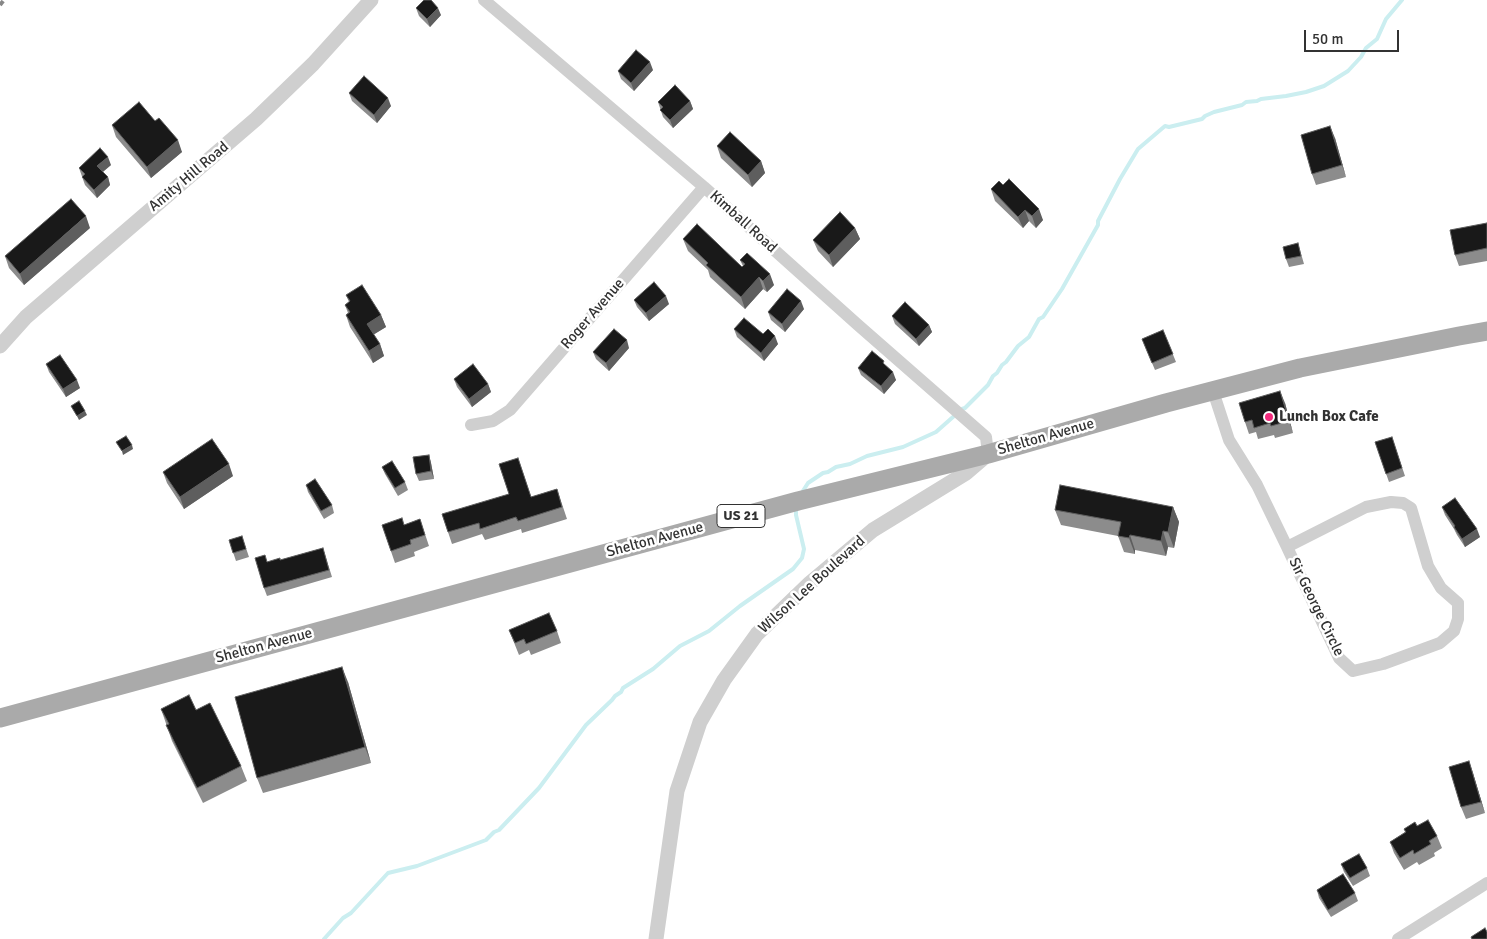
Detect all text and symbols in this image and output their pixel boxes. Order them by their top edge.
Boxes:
scale bar [1307,20,1402,52]
text: 50 m [1312,30,1343,48]
street label: Amity Hill Road [145,138,233,216]
street label: Kimball Road [706,187,780,257]
street label: Roger Avenue [557,275,629,353]
place label: Lunch Box Cafe [1279,408,1379,426]
marker: Lunch Box Cafe [1263,411,1275,423]
street label: Shelton Avenue [996,415,1096,459]
road number: US 21 [717,504,765,528]
street label: Shelton Avenue [605,518,705,562]
street label: Wilson Lee Boulevard [755,532,869,638]
street label: Sir George Circle [1284,555,1348,659]
street label: Shelton Avenue [214,624,314,668]

